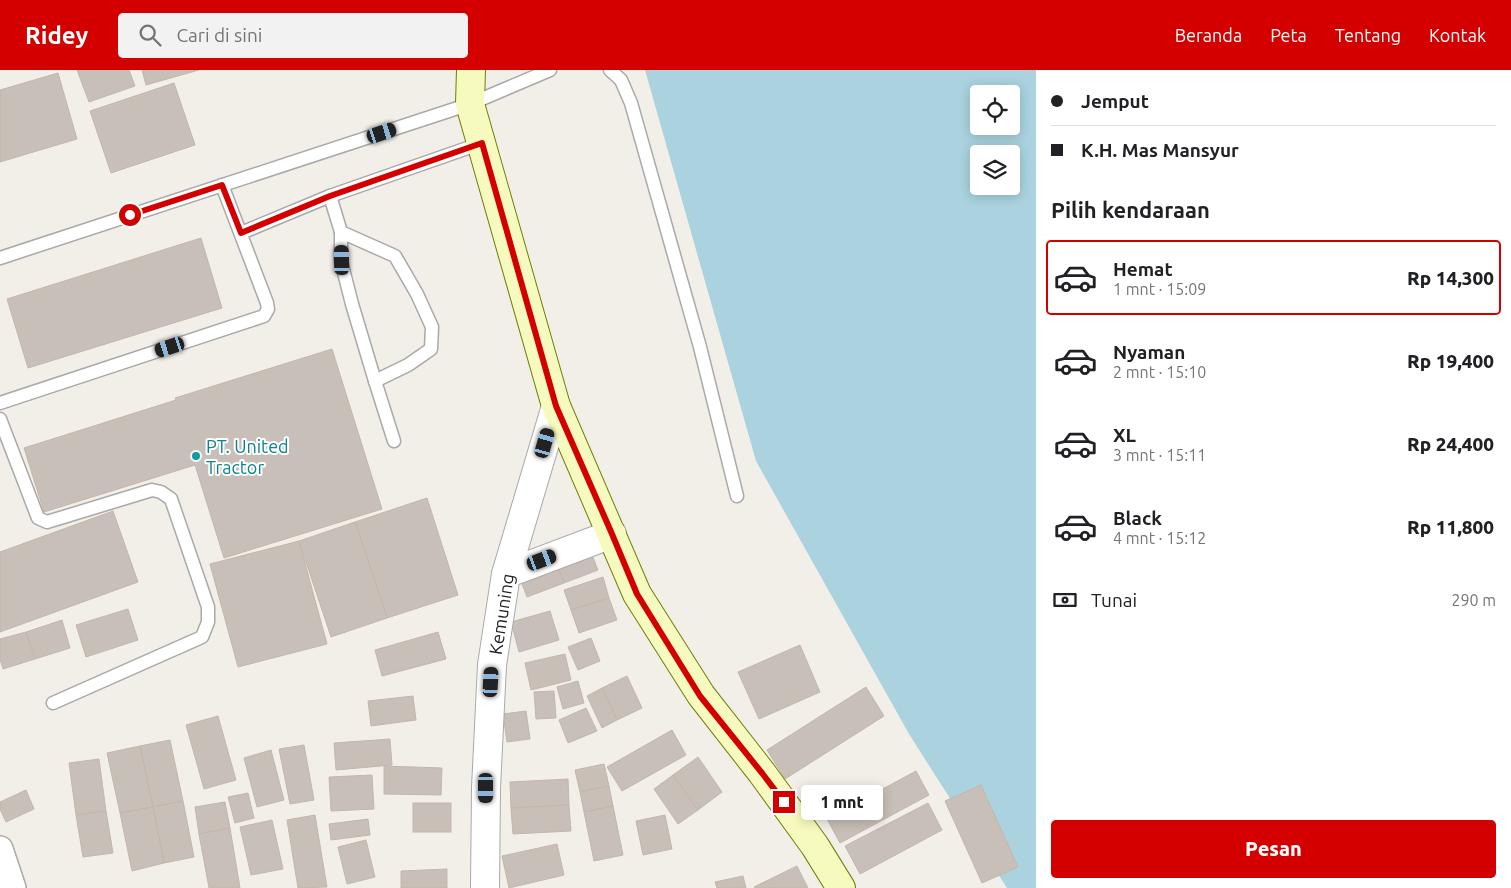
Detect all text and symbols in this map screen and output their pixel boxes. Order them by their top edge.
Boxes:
search box [118,13,468,58]
icon: search [136,21,164,49]
text: Ridey [25,22,88,49]
text: Cari di sini [176,24,262,46]
text: Beranda [1175,25,1242,45]
text: Peta [1270,25,1307,45]
text: Tentang [1335,25,1401,45]
text: Kontak [1429,25,1486,45]
map controls [970,85,1020,195]
button: locate [970,85,1020,135]
text: Jemput [1081,90,1149,112]
car [365,121,398,145]
text: K.H. Mas Mansyur [1081,139,1239,161]
button: layers [970,145,1020,195]
text: Pilih kendaraan [1051,197,1210,222]
route start [119,204,141,226]
car [334,245,349,275]
icon: car [1053,255,1098,300]
text: Hemat [1113,258,1173,280]
text: Rp 14,300 [1407,267,1494,289]
text: 1 mnt · 15:09 [1113,280,1206,298]
car [153,335,186,359]
icon: car [1053,338,1098,383]
text: Nyaman [1113,341,1185,363]
text: Rp 19,400 [1407,350,1494,372]
text: 2 mnt · 15:10 [1113,363,1206,381]
icon: car [1053,421,1098,466]
text: XL [1113,424,1136,446]
car [533,427,556,459]
text: Rp 24,400 [1407,433,1494,455]
place label: PT. United Tractor [206,436,289,477]
text: 3 mnt · 15:11 [1113,446,1206,464]
marker: PT. United Tractor [190,450,202,462]
icon: car [1053,504,1098,549]
text: Black [1113,507,1162,529]
text: Rp 11,800 [1407,516,1494,538]
text: 4 mnt · 15:12 [1113,529,1206,547]
car [525,548,558,572]
street label: Kemuning [485,572,517,656]
icon: cash [1051,586,1079,614]
text: Tunai [1091,589,1137,611]
text: 290 m [1451,591,1496,609]
car [482,667,499,697]
car [478,773,493,803]
callout: 1 mnt [802,784,884,820]
route end [773,791,795,813]
text: 1 mnt [820,793,864,811]
button: Pesan [1051,820,1496,878]

